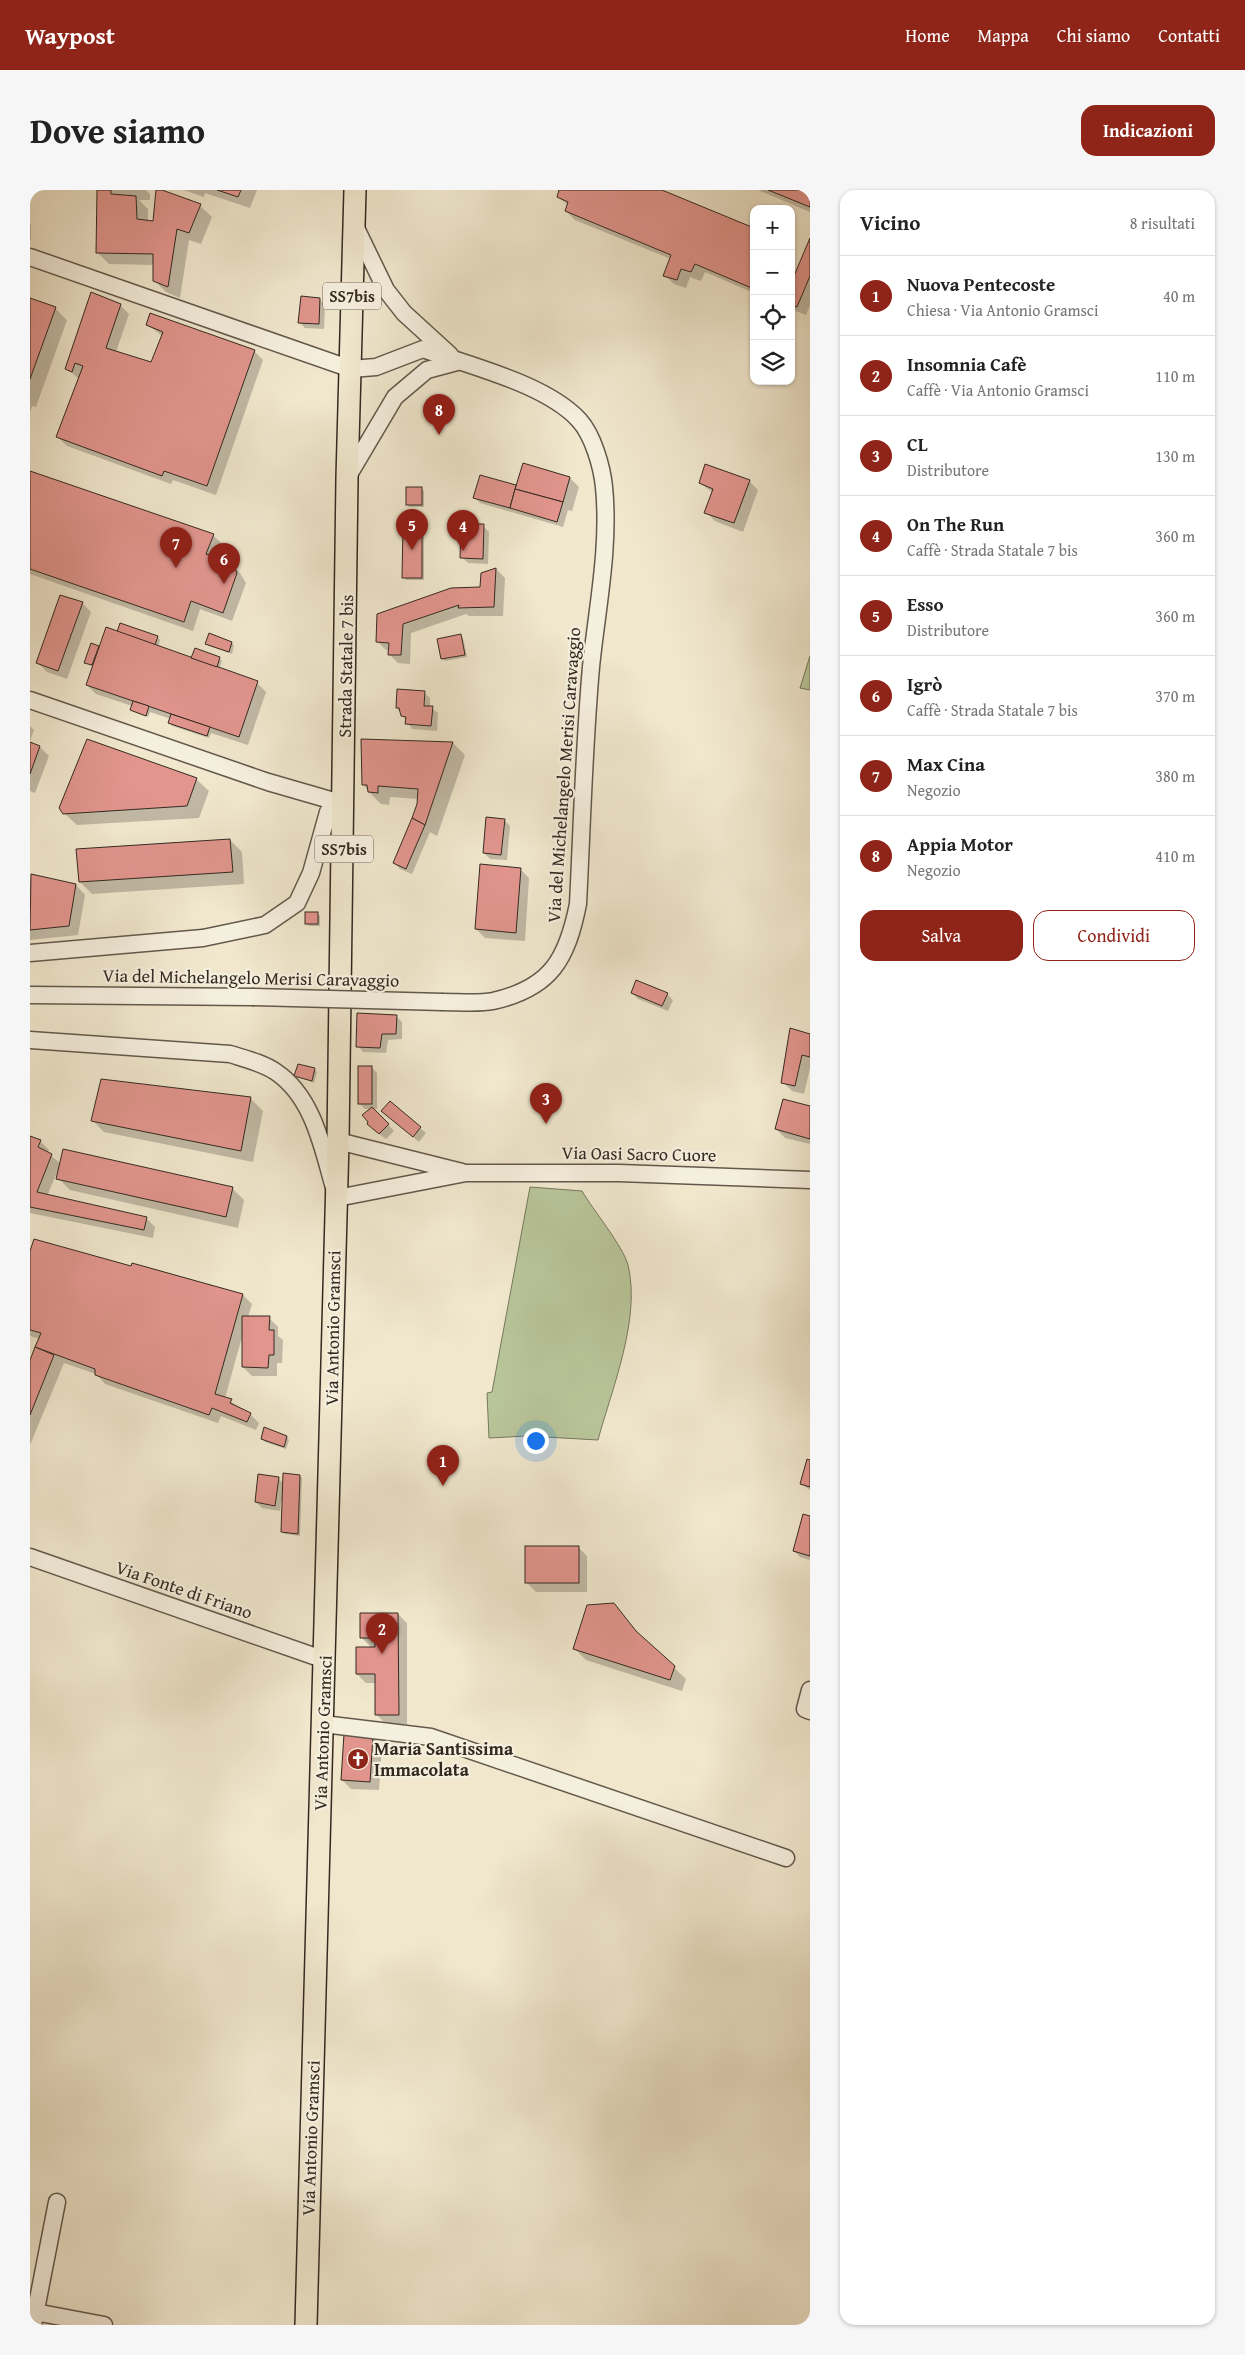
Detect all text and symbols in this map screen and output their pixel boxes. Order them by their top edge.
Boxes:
text: Waypost [25,18,115,53]
text: Home [905,22,950,49]
text: Mappa [978,22,1029,49]
text: Chi siamo [1057,22,1130,49]
text: Contatti [1158,22,1220,49]
text: Dove siamo [30,105,205,156]
button: Indicazioni [1081,105,1215,156]
map controls [750,205,795,385]
button: + [750,205,795,250]
text: Vicino [860,207,920,238]
text: 8 risultati [1130,211,1195,235]
button: − [750,250,795,295]
text: Nuova Pentecoste [907,270,1055,298]
road number: SS7bis [323,282,381,310]
text: 1 [872,284,880,308]
text: 40 m [1163,284,1195,308]
button: locate [750,295,795,340]
text: Chiesa · Via Antonio Gramsci [907,298,1098,322]
button: layers [750,340,795,385]
text: Insomnia Cafè [907,350,1027,378]
text: 2 [872,364,880,388]
text: 110 m [1155,364,1195,388]
text: Caffè · Via Antonio Gramsci [907,378,1089,402]
pin: 8 [423,394,455,435]
text: CL [907,430,928,458]
text: 3 [872,444,880,468]
text: 130 m [1155,444,1195,468]
text: Distributore [907,458,989,482]
pin: 5 [396,509,428,550]
pin: 4 [447,510,479,551]
text: On The Run [907,510,1004,538]
text: 4 [872,524,880,548]
text: 360 m [1155,524,1195,548]
pin: 7 [160,527,192,568]
text: Caffè · Strada Statale 7 bis [907,538,1078,562]
pin: 6 [208,543,240,584]
text: Esso [907,590,944,618]
street label: Strada Statale 7 bis [331,594,360,738]
text: 5 [872,604,880,628]
text: 360 m [1155,604,1195,628]
text: Distributore [907,618,989,642]
street label: Via del Michelangelo Merisi Caravaggio [540,626,587,924]
text: Igrò [907,670,942,698]
text: 6 [872,684,880,708]
text: 370 m [1155,684,1195,708]
text: Caffè · Strada Statale 7 bis [907,698,1078,722]
text: Max Cina [907,750,985,778]
text: 7 [872,764,880,788]
text: 380 m [1155,764,1195,788]
text: Negozio [907,778,961,802]
text: Appia Motor [907,830,1013,858]
road number: SS7bis [315,836,373,862]
text: 8 [872,844,880,868]
text: 410 m [1155,844,1195,868]
text: Negozio [907,858,961,882]
button: Salva [860,910,1023,961]
button: Condividi [1033,910,1195,961]
street label: Via del Michelangelo Merisi Caravaggio [102,961,400,994]
pin: 3 [530,1083,562,1124]
street label: Via Oasi Sacro Cuore [561,1139,717,1168]
street label: Via Antonio Gramsci [318,1250,347,1406]
your location [523,1428,549,1454]
pin: 1 [427,1445,459,1486]
street label: Via Fonte di Friano [112,1553,256,1626]
pin: 2 [366,1613,398,1654]
street label: Via Antonio Gramsci [306,1655,339,1811]
place label: Maria Santissima Immacolata [374,1735,514,1783]
church icon: Maria Santissima Immacolata [346,1747,370,1771]
street label: Via Antonio Gramsci [294,2060,327,2216]

